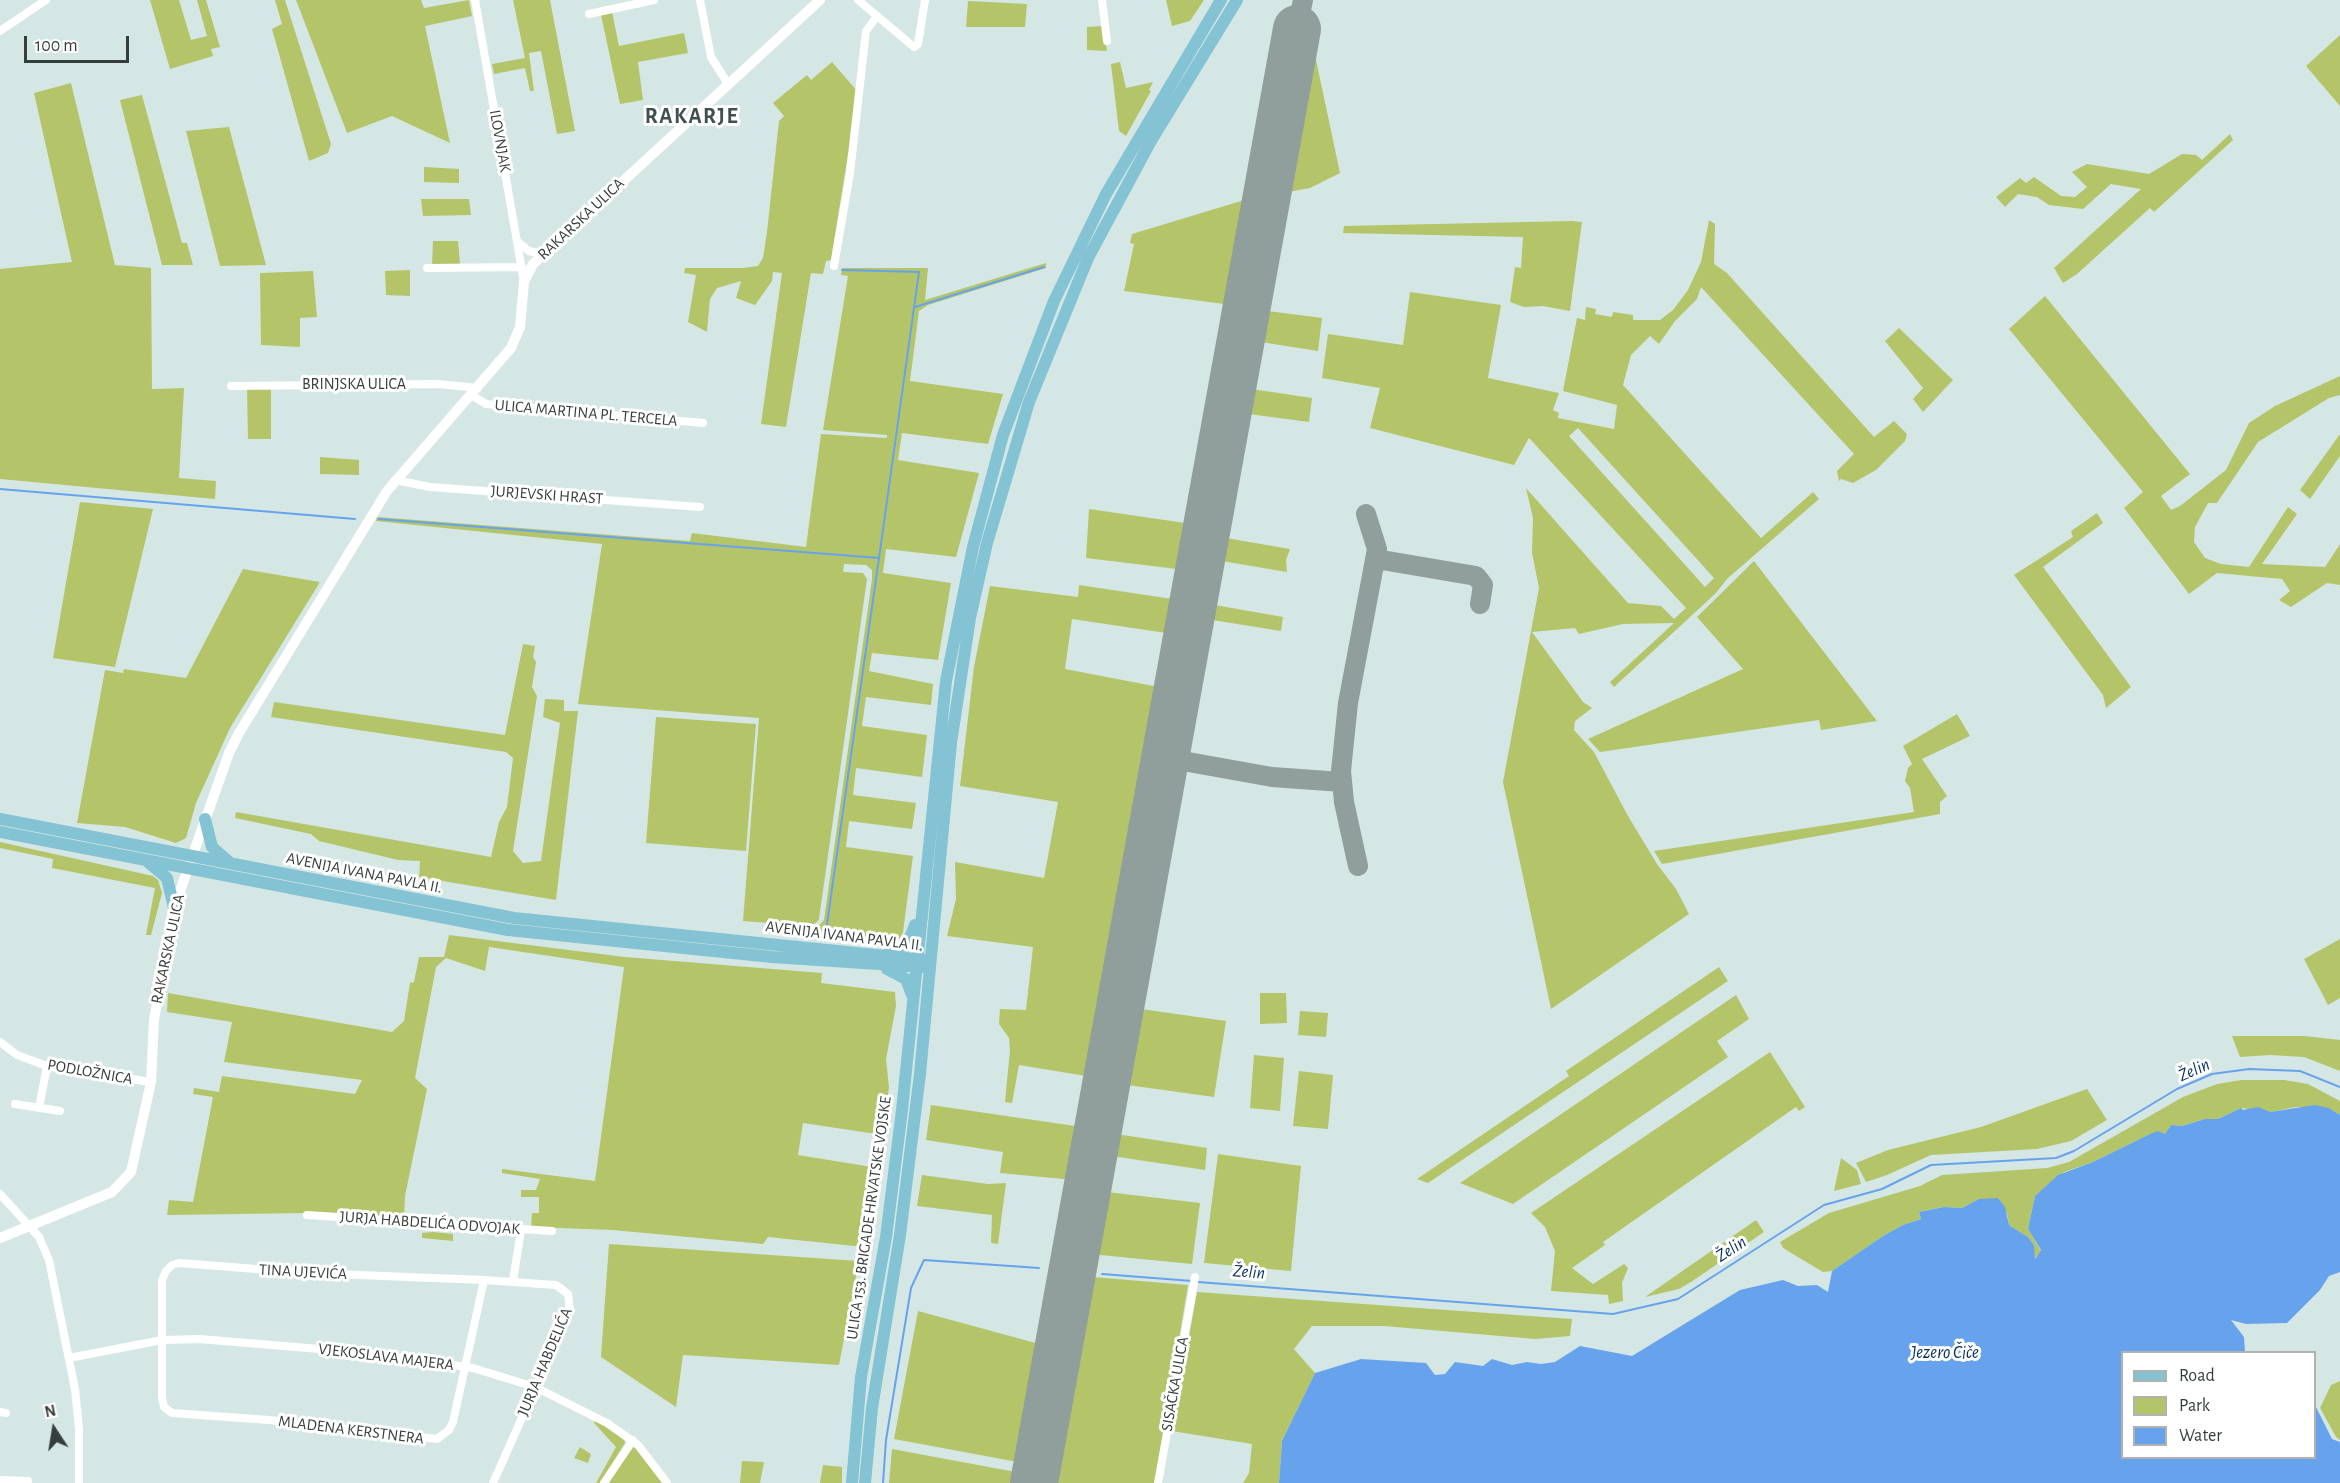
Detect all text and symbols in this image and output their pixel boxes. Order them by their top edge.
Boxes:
scale bar [27,24,132,62]
text: 100 m [35,37,78,55]
district label: RAKARJE [645,103,739,129]
street label: ILOVNJAK [485,108,515,174]
street label: RAKARSKA ULICA [534,174,628,264]
street label: BRINJSKA ULICA [302,374,406,394]
street label: ULICA MARTINA PL. TERCELA [494,395,678,431]
street label: JURJEVSKI HRAST [490,481,604,509]
street label: AVENIJA IVANA PAVLA II. [285,848,443,898]
street label: RAKARSKA ULICA [147,893,189,1005]
street label: AVENIJA IVANA PAVLA II. [764,917,924,955]
water label: Želin [2175,1054,2213,1086]
street label: PODLOŽNICA [46,1055,134,1089]
street label: ULICA 153. BRIGADE HRVATSKE VOJSKE [842,1095,896,1341]
street label: JURJA HABDELIĆA ODVOJAK [339,1207,521,1239]
water label: Želin [1712,1231,1750,1267]
street label: TINA UJEVIĆA [258,1260,348,1284]
water label: Želin [1232,1260,1266,1284]
street label: JURJA HABDELIĆA [514,1305,576,1419]
street label: SISAČKA ULICA [1157,1335,1193,1433]
street label: VJEKOSLAVA MAJERA [317,1339,455,1375]
water label: Jezero Čiče [1911,1342,1979,1364]
legend [2121,1351,2316,1459]
text: Road [2179,1367,2215,1385]
text: Park [2179,1397,2210,1415]
north arrow [24,1399,84,1459]
text: N [43,1402,57,1420]
street label: MLADENA KERSTNERA [277,1412,425,1448]
text: Water [2179,1427,2222,1445]

